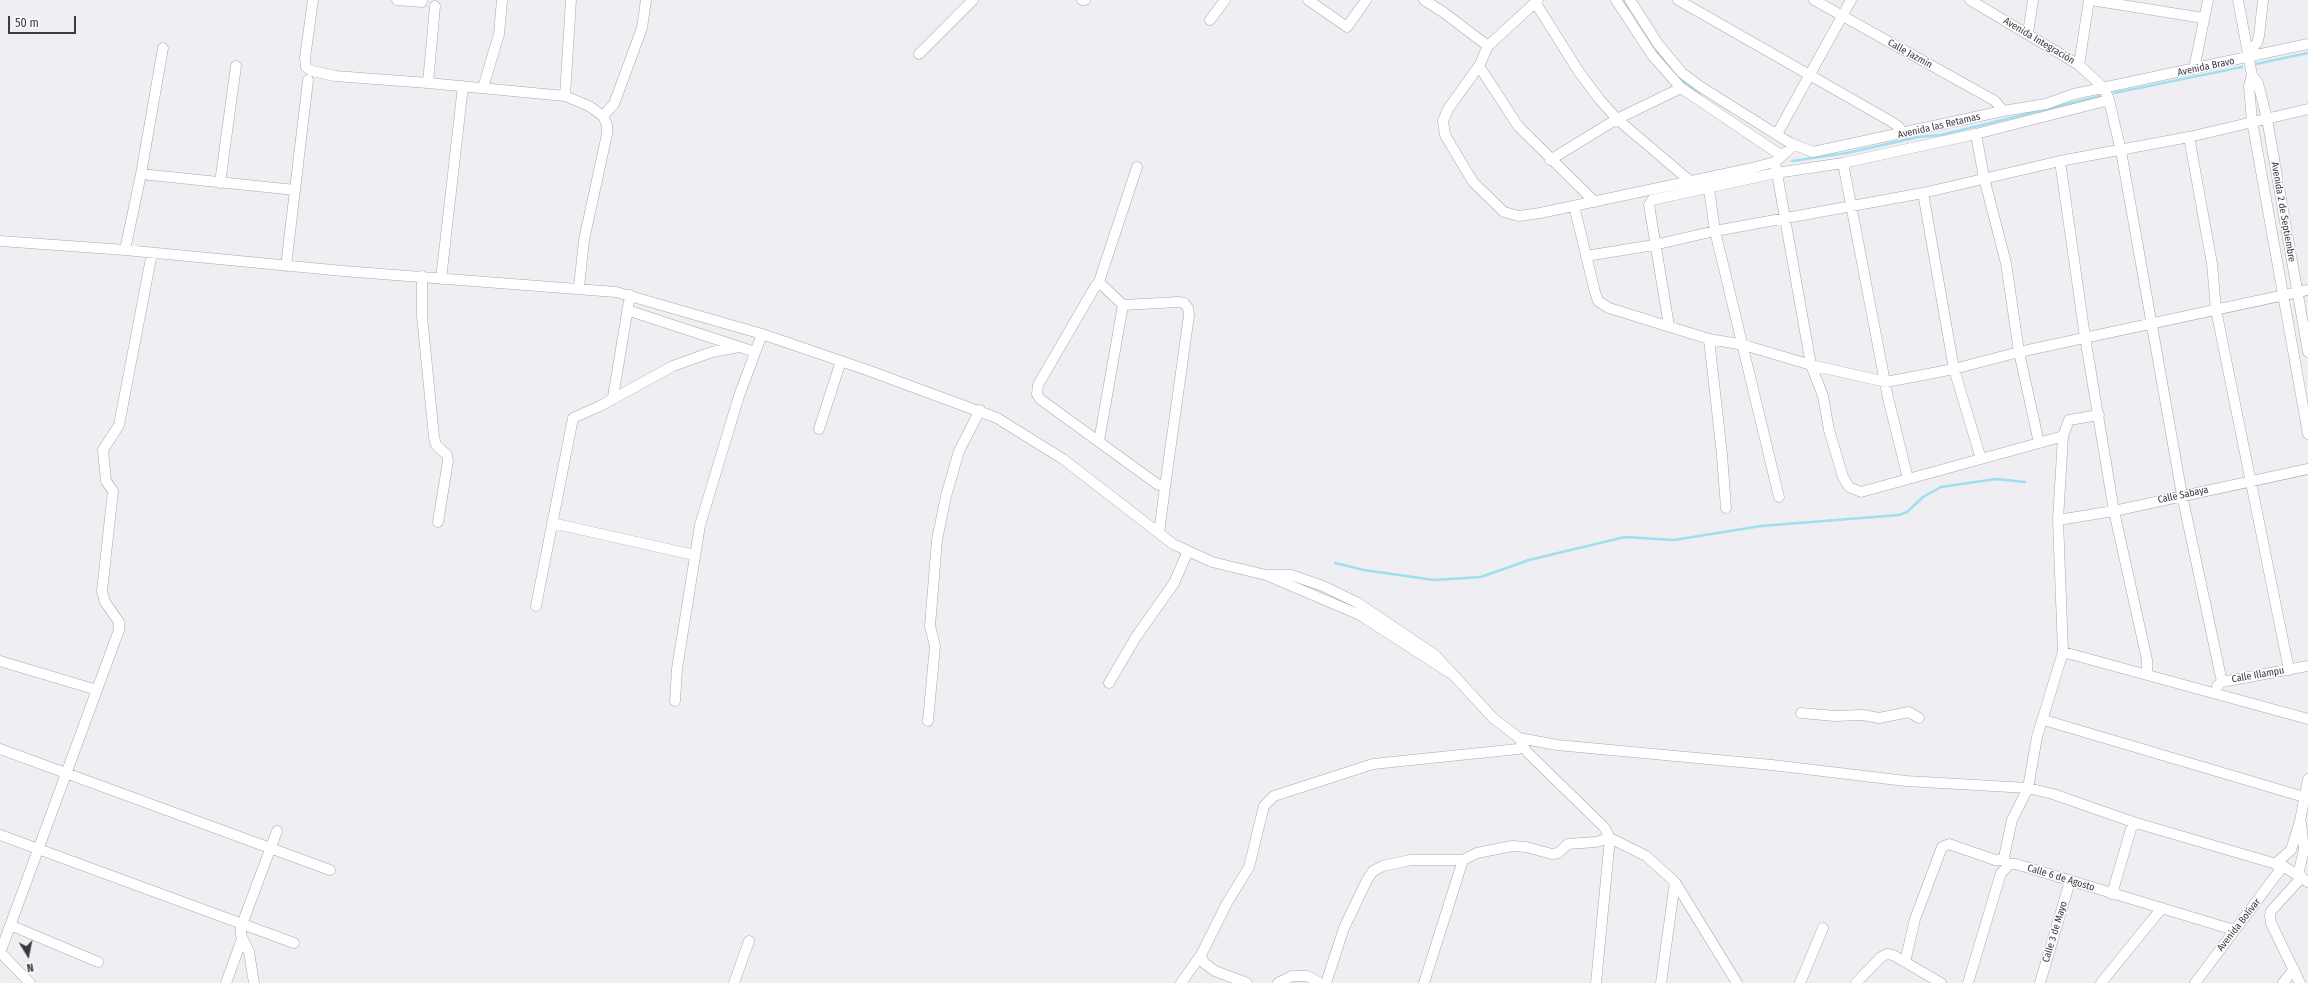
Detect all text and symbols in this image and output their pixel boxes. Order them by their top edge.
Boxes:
scale bar [10,8,78,34]
street label: Avenida Integración [2001,15,2077,67]
text: 50 m [15,16,39,30]
street label: Calle Jazmín [1886,37,1934,71]
street label: Avenida Bravo [2176,55,2236,79]
street label: Avenida las Retamas [1897,111,1981,141]
street label: Avenida 2 de Septiembre [2268,161,2298,263]
street label: Calle Sabaya [2157,484,2209,506]
street label: Calle Illampu [2231,664,2285,686]
street label: Calle 6 de Agosto [2026,862,2096,894]
street label: Avenida Bolívar [2215,896,2263,954]
street label: Calle 3 de Mayo [2040,900,2070,964]
north arrow [8,935,48,975]
text: N [26,960,35,974]

